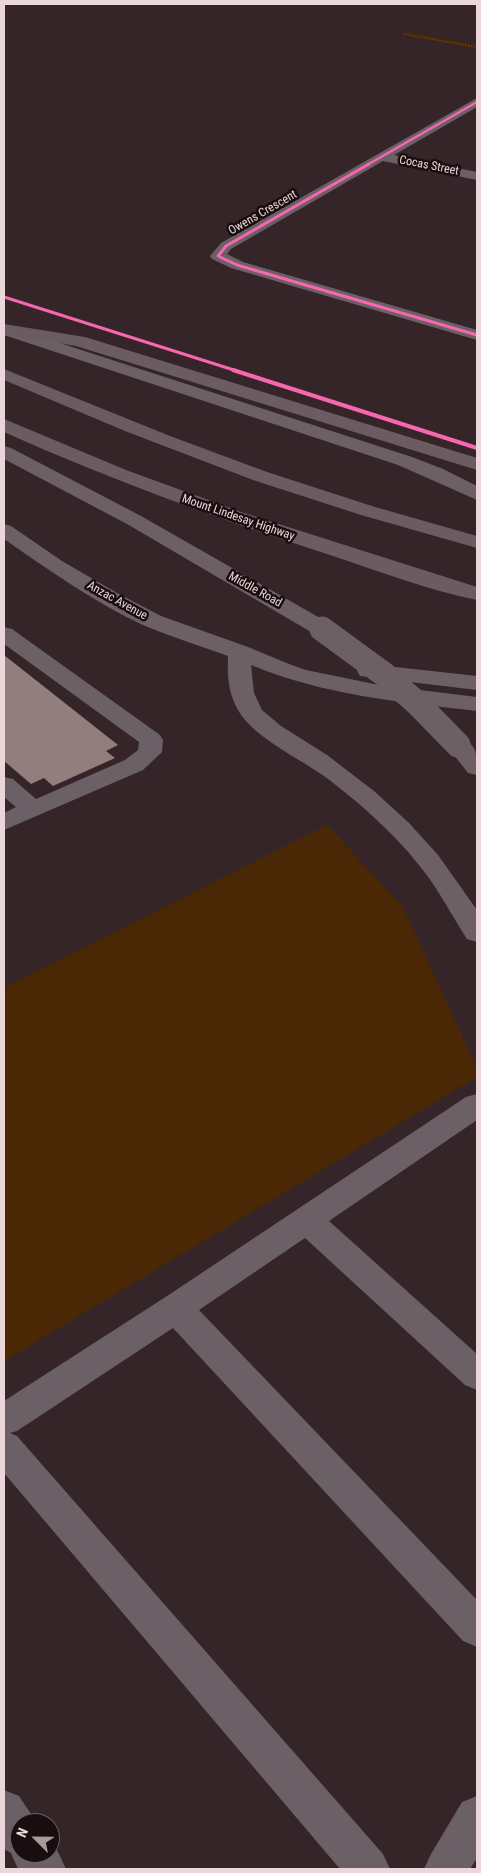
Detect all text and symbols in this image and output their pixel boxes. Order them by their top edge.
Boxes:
street label: Cocas Street [398,153,460,179]
street label: Owens Crescent [226,188,300,238]
street label: Mount Lindesay Highway [180,492,296,544]
street label: Middle Road [226,569,284,611]
street label: Anzac Avenue [84,579,150,623]
north arrow [10,1813,60,1863]
text: N [13,1825,31,1840]

